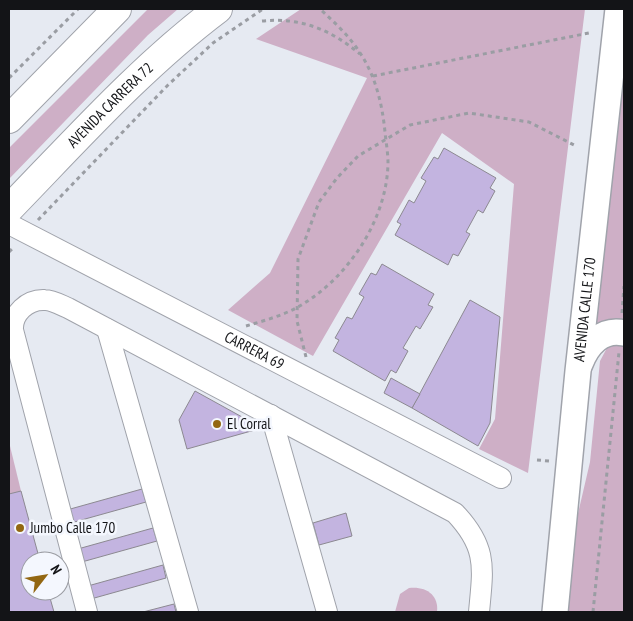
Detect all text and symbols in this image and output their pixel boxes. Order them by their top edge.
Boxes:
street label: AVENIDA CARRERA 72 [63,58,157,152]
street label: AVENIDA CALLE 170 [569,256,600,363]
street label: CARRERA 69 [221,327,288,373]
place label: El Corral [227,414,271,433]
marker: El Corral [211,418,223,430]
place label: Jumbo Calle 170 [29,518,116,537]
marker: Jumbo Calle 170 [14,522,26,534]
north arrow [20,551,70,601]
text: N [46,561,66,577]

